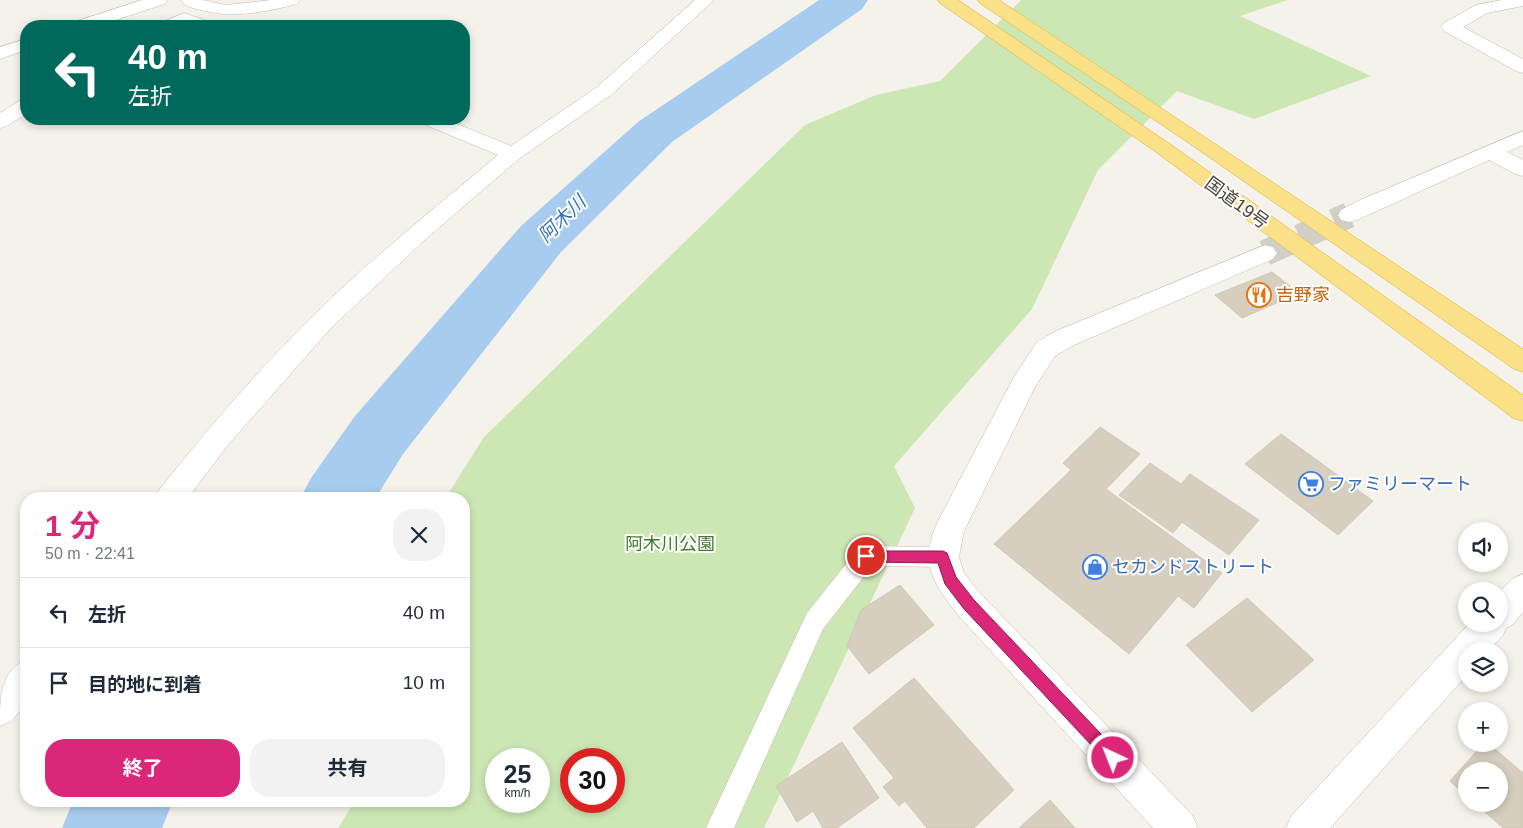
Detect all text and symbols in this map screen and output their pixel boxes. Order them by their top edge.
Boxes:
text: 40 m [128,37,208,76]
icon: left [45,40,110,105]
text: 左折 [128,84,172,109]
street label: 国道19号 [1201,173,1273,233]
water label: 阿木川 [534,190,591,246]
restaurant icon: 吉野家 [1246,282,1272,308]
place label: 吉野家 [1276,285,1330,305]
supermarket icon: ファミリーマート [1298,471,1324,497]
place label: ファミリーマート [1328,474,1472,494]
text: 1 分 [45,509,100,542]
button: close [393,509,445,561]
map controls [1458,522,1508,812]
button: sound [1458,522,1508,572]
park label: 阿木川公園 [625,534,715,554]
pin [845,535,887,577]
icon: arrive [852,542,880,570]
text: 50 m · 22:41 [45,545,135,562]
shop icon: セカンドストリート [1082,554,1108,580]
place label: セカンドストリート [1112,557,1274,577]
button: search [1458,582,1508,632]
icon: left [45,599,73,627]
text: 40 m [403,602,445,623]
text: 左折 [88,604,126,625]
button: layers [1458,642,1508,692]
icon: arrive [45,669,73,697]
text: 10 m [403,672,445,693]
text: 目的地に到着 [88,674,202,695]
button: + [1458,702,1508,752]
position arrow [1086,731,1138,783]
button: 終了 [45,739,240,797]
button: 共有 [250,739,445,797]
speed limit sign: 30 [560,748,625,813]
text: 25 [504,760,531,788]
button: − [1458,762,1508,812]
text: km/h [504,786,531,800]

